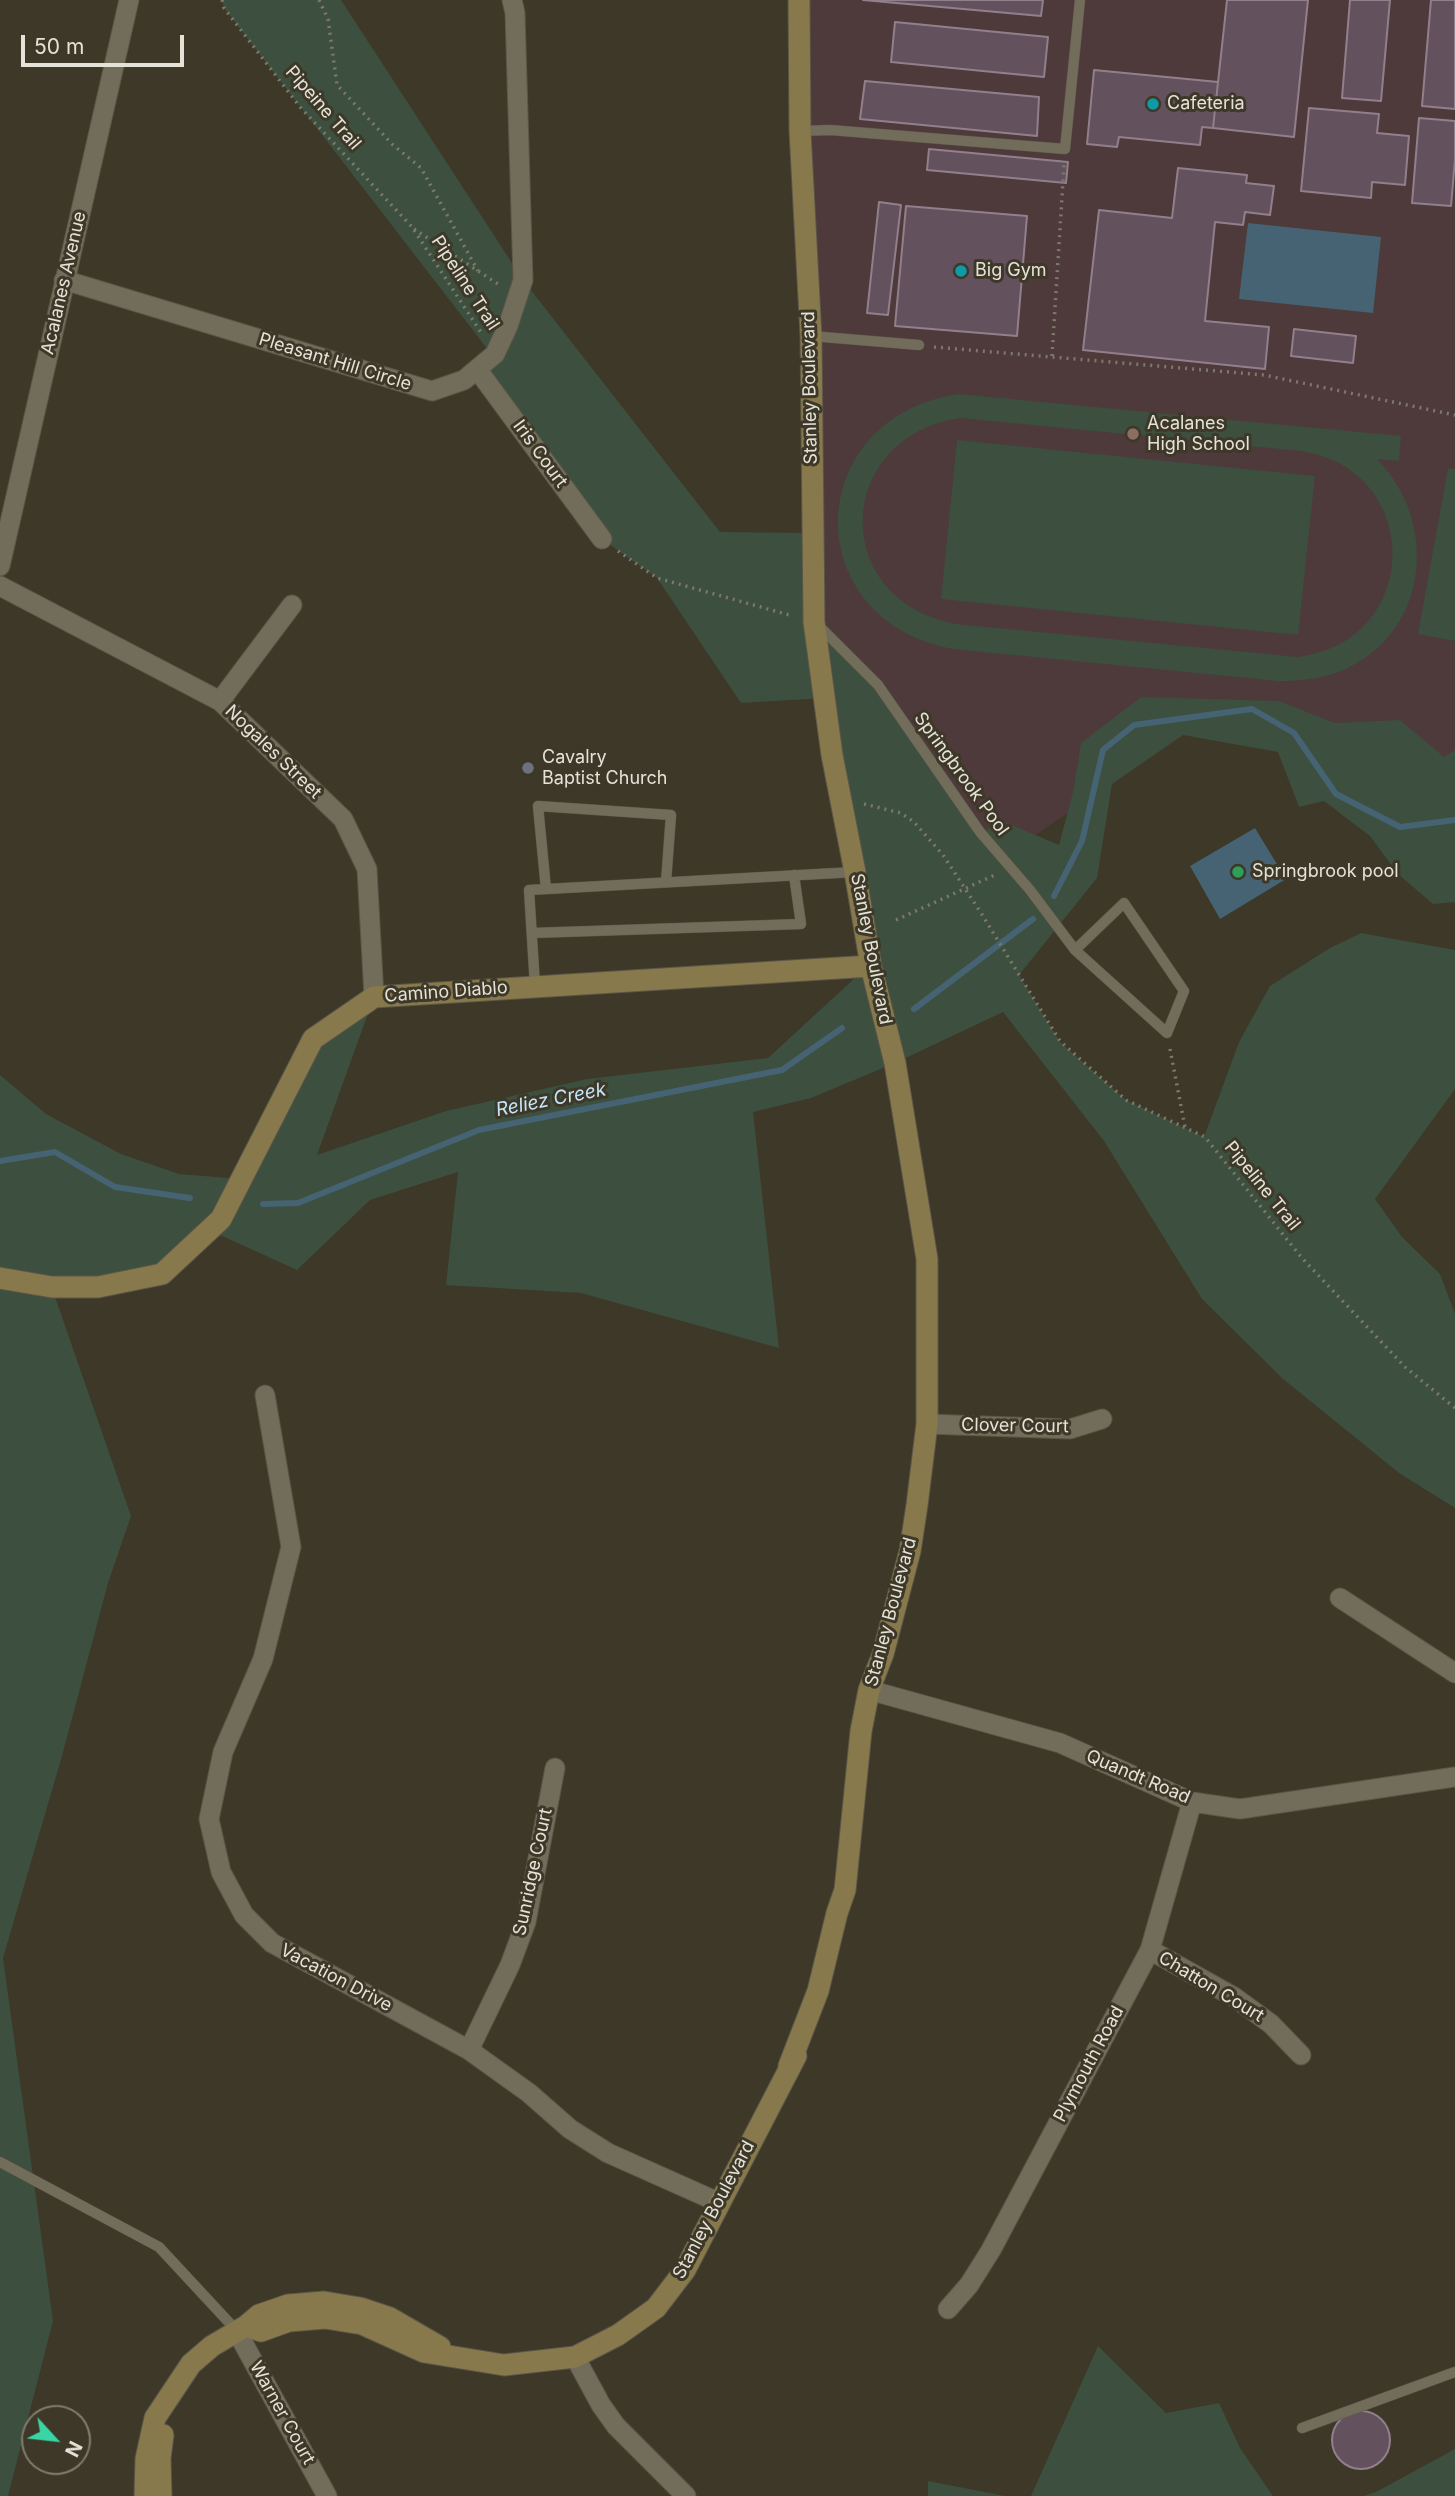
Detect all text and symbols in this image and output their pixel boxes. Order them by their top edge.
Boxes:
scale bar [24,21,187,65]
text: 50 m [34,34,84,59]
street label: Pipeine Trail [281,62,365,154]
place label: Cafeteria [1167,93,1245,115]
marker: Cafeteria [1145,96,1161,112]
street label: Acalanes Avenue [37,209,91,357]
street label: Pipeline Trail [426,232,504,334]
place label: Big Gym [975,260,1047,282]
marker: Big Gym [953,263,969,279]
street label: Stanley Boulevard [798,311,822,465]
street label: Pleasant Hill Circle [256,329,414,395]
place label: Acalanes High School [1147,413,1250,456]
street label: Iris Court [508,416,572,492]
marker: Acalanes High School [1125,426,1141,442]
street label: Nogales Street [220,701,326,803]
street label: Springbrook Pool [909,708,1013,840]
place label: Cavalry Baptist Church [542,747,667,790]
marker: Cavalry Baptist Church [520,760,536,776]
place label: Springbrook pool [1252,861,1399,883]
marker: Springbrook pool [1230,864,1246,880]
street label: Stanley Boulevard [846,872,896,1026]
street label: Camino Diablo [384,977,508,1007]
water label: Reliez Creek [494,1078,608,1122]
street label: Pipeline Trail [1219,1137,1305,1235]
street label: Clover Court [961,1414,1069,1438]
street label: Stanley Boulevard [861,1535,921,1689]
street label: Quandt Road [1083,1745,1193,1809]
street label: Sunridge Court [509,1806,557,1938]
street label: Vacation Drive [276,1939,396,2017]
street label: Chatton Court [1154,1947,1268,2027]
street label: Plymouth Road [1049,2002,1129,2126]
street label: Stanley Boulevard [668,2137,760,2283]
street label: Warner Court [245,2358,319,2468]
north arrow [21,2405,91,2475]
text: N [60,2437,87,2461]

